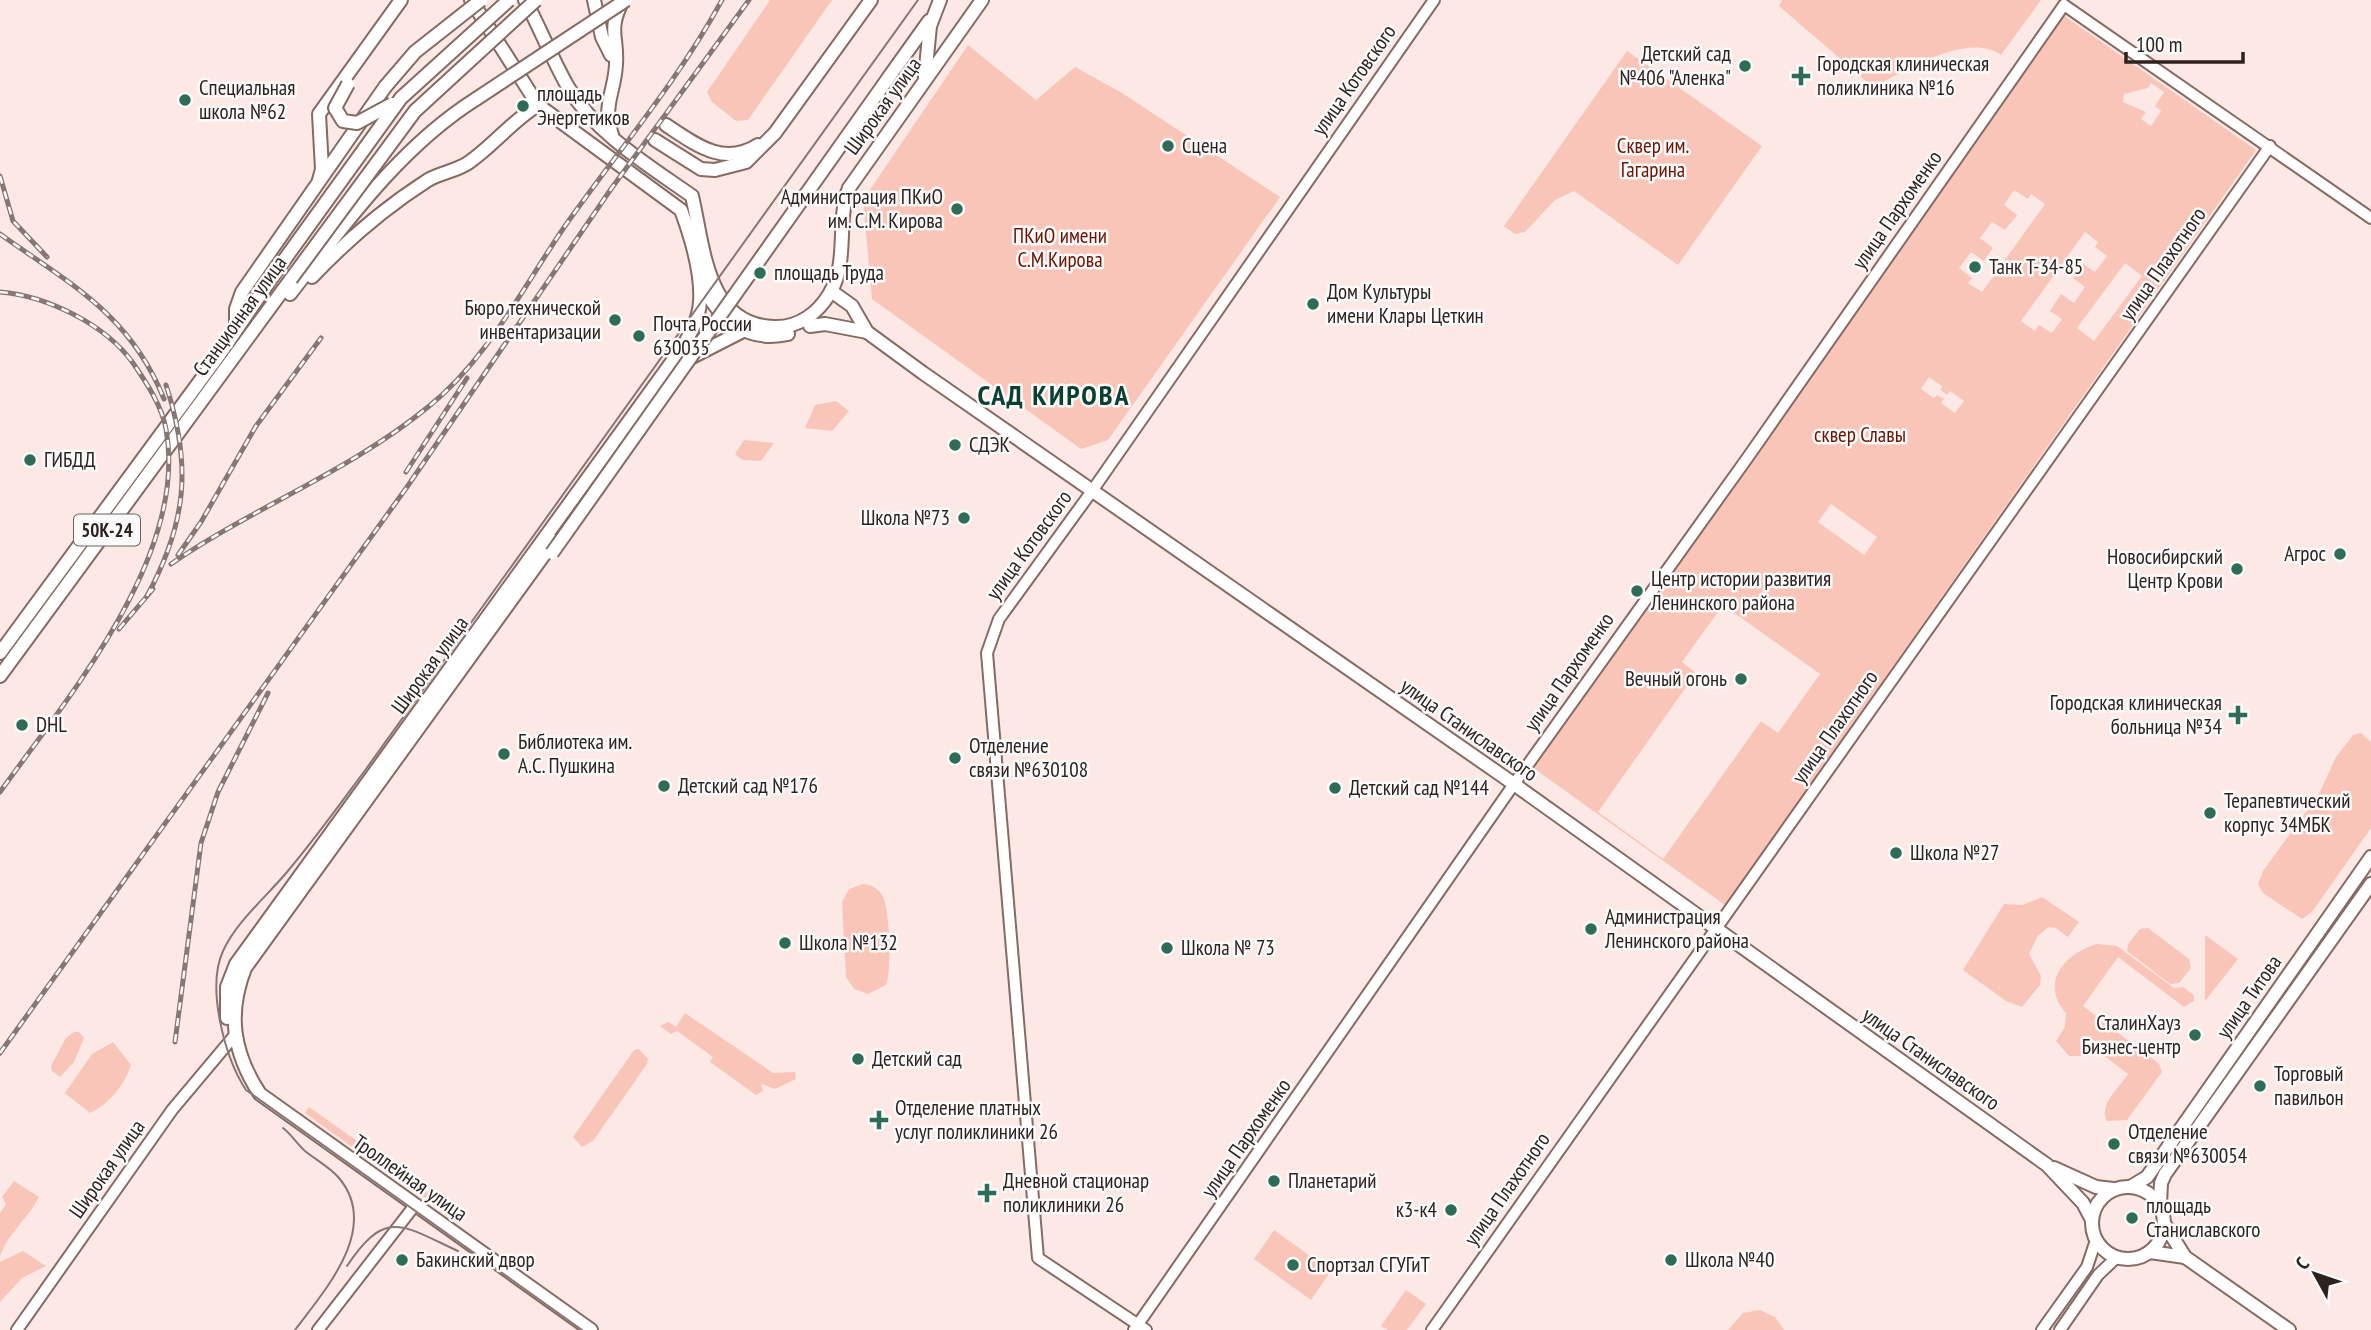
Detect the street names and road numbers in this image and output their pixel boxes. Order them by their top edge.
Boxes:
street label: улица Котовского [1305,19,1402,140]
street label: Широкая улица [838,52,927,160]
street label: улица Пархоменко [1846,145,1947,274]
street label: улица Плахотного [2114,202,2212,326]
street label: Станционная улица [187,250,292,381]
street label: улица Котовского [980,484,1077,605]
road number: 50К-24 [74,514,140,545]
street label: улица Пархоменко [1518,607,1619,736]
street label: Широкая улица [385,611,474,719]
street label: улица Плахотного [1786,665,1884,789]
street label: улица Станиславского [1395,672,1543,787]
street label: улица Титова [2210,950,2287,1044]
street label: улица Станиславского [1857,1001,2005,1116]
street label: улица Пархоменко [1195,1073,1296,1202]
street label: Широкая улица [63,1114,150,1223]
street label: улица Плахотного [1458,1127,1556,1251]
street label: Троллейная улица [348,1128,473,1227]

